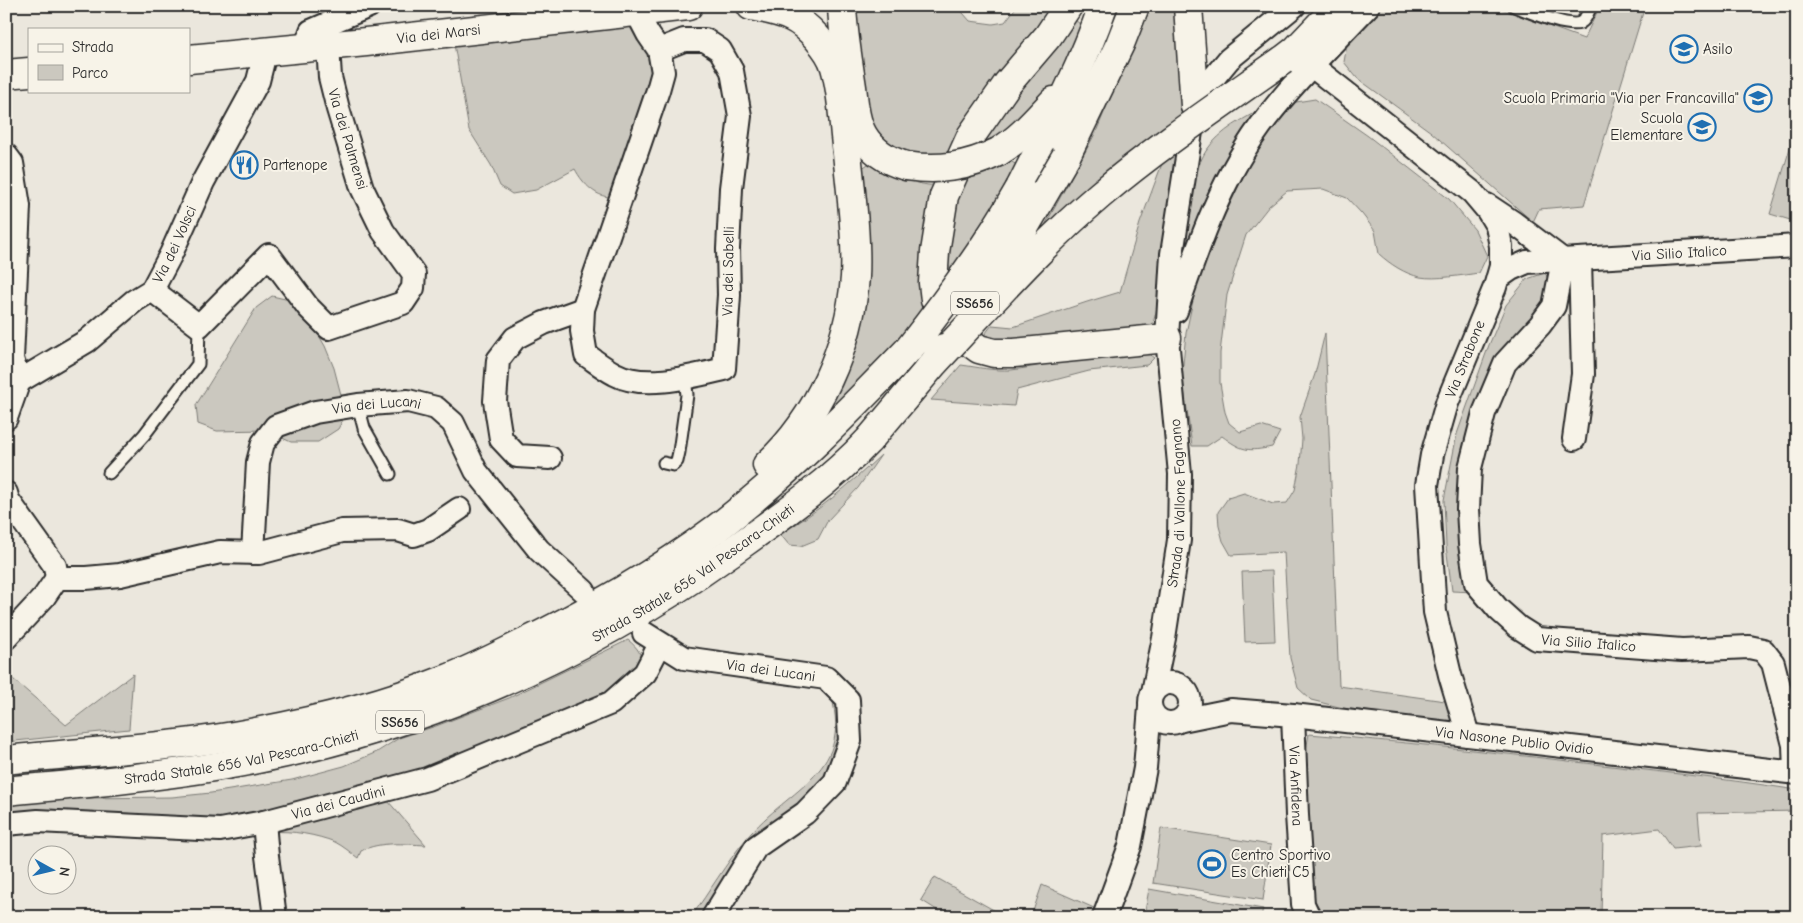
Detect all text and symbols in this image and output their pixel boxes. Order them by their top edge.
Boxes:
street label: Via dei Marsi [396,20,482,47]
legend [28,28,190,92]
school or university icon: Asilo [1669,34,1699,64]
text: Strada [72,38,114,56]
place label: Asilo [1703,40,1733,58]
text: Parco [72,64,108,82]
school or university icon: Scuola Primaria "Via per Francavilla" [1743,83,1773,113]
street label: Via dei Palmensi [324,86,372,192]
place label: Scuola Primaria "Via per Francavilla" [1504,89,1739,107]
place label: Scuola Elementare [1610,109,1683,144]
school or university icon: Scuola Elementare [1687,112,1717,142]
restaurant icon: Partenope [229,150,259,180]
place label: Partenope [263,156,328,174]
street label: Via dei Volsci [148,203,200,286]
street label: Via dei Sabelli [718,226,738,316]
street label: Via Silio Italico [1632,241,1727,265]
road number: SS656 [951,292,999,314]
street label: Via Strabone [1441,317,1489,400]
street label: Via dei Lucani [331,392,423,418]
street label: Strada di Vallone Fagnano [1163,418,1189,589]
street label: Strada Statale 656 Val Pescara-Chieti [589,500,798,646]
street label: Via Silio Italico [1541,630,1637,655]
street label: Via dei Lucani [725,655,817,685]
road number: SS656 [376,710,424,734]
street label: Via Nasone Publio Ovidio [1434,722,1595,759]
street label: Strada Statale 656 Val Pescara-Chieti [123,726,361,788]
street label: Via Anfidena [1285,745,1307,827]
street label: Via dei Caudini [290,781,387,823]
north arrow [28,846,78,896]
place label: Centro Sportivo Es Chieti C5 [1231,846,1331,881]
sports icon: Centro Sportivo Es Chieti C5 [1197,849,1227,879]
text: N [55,866,73,877]

